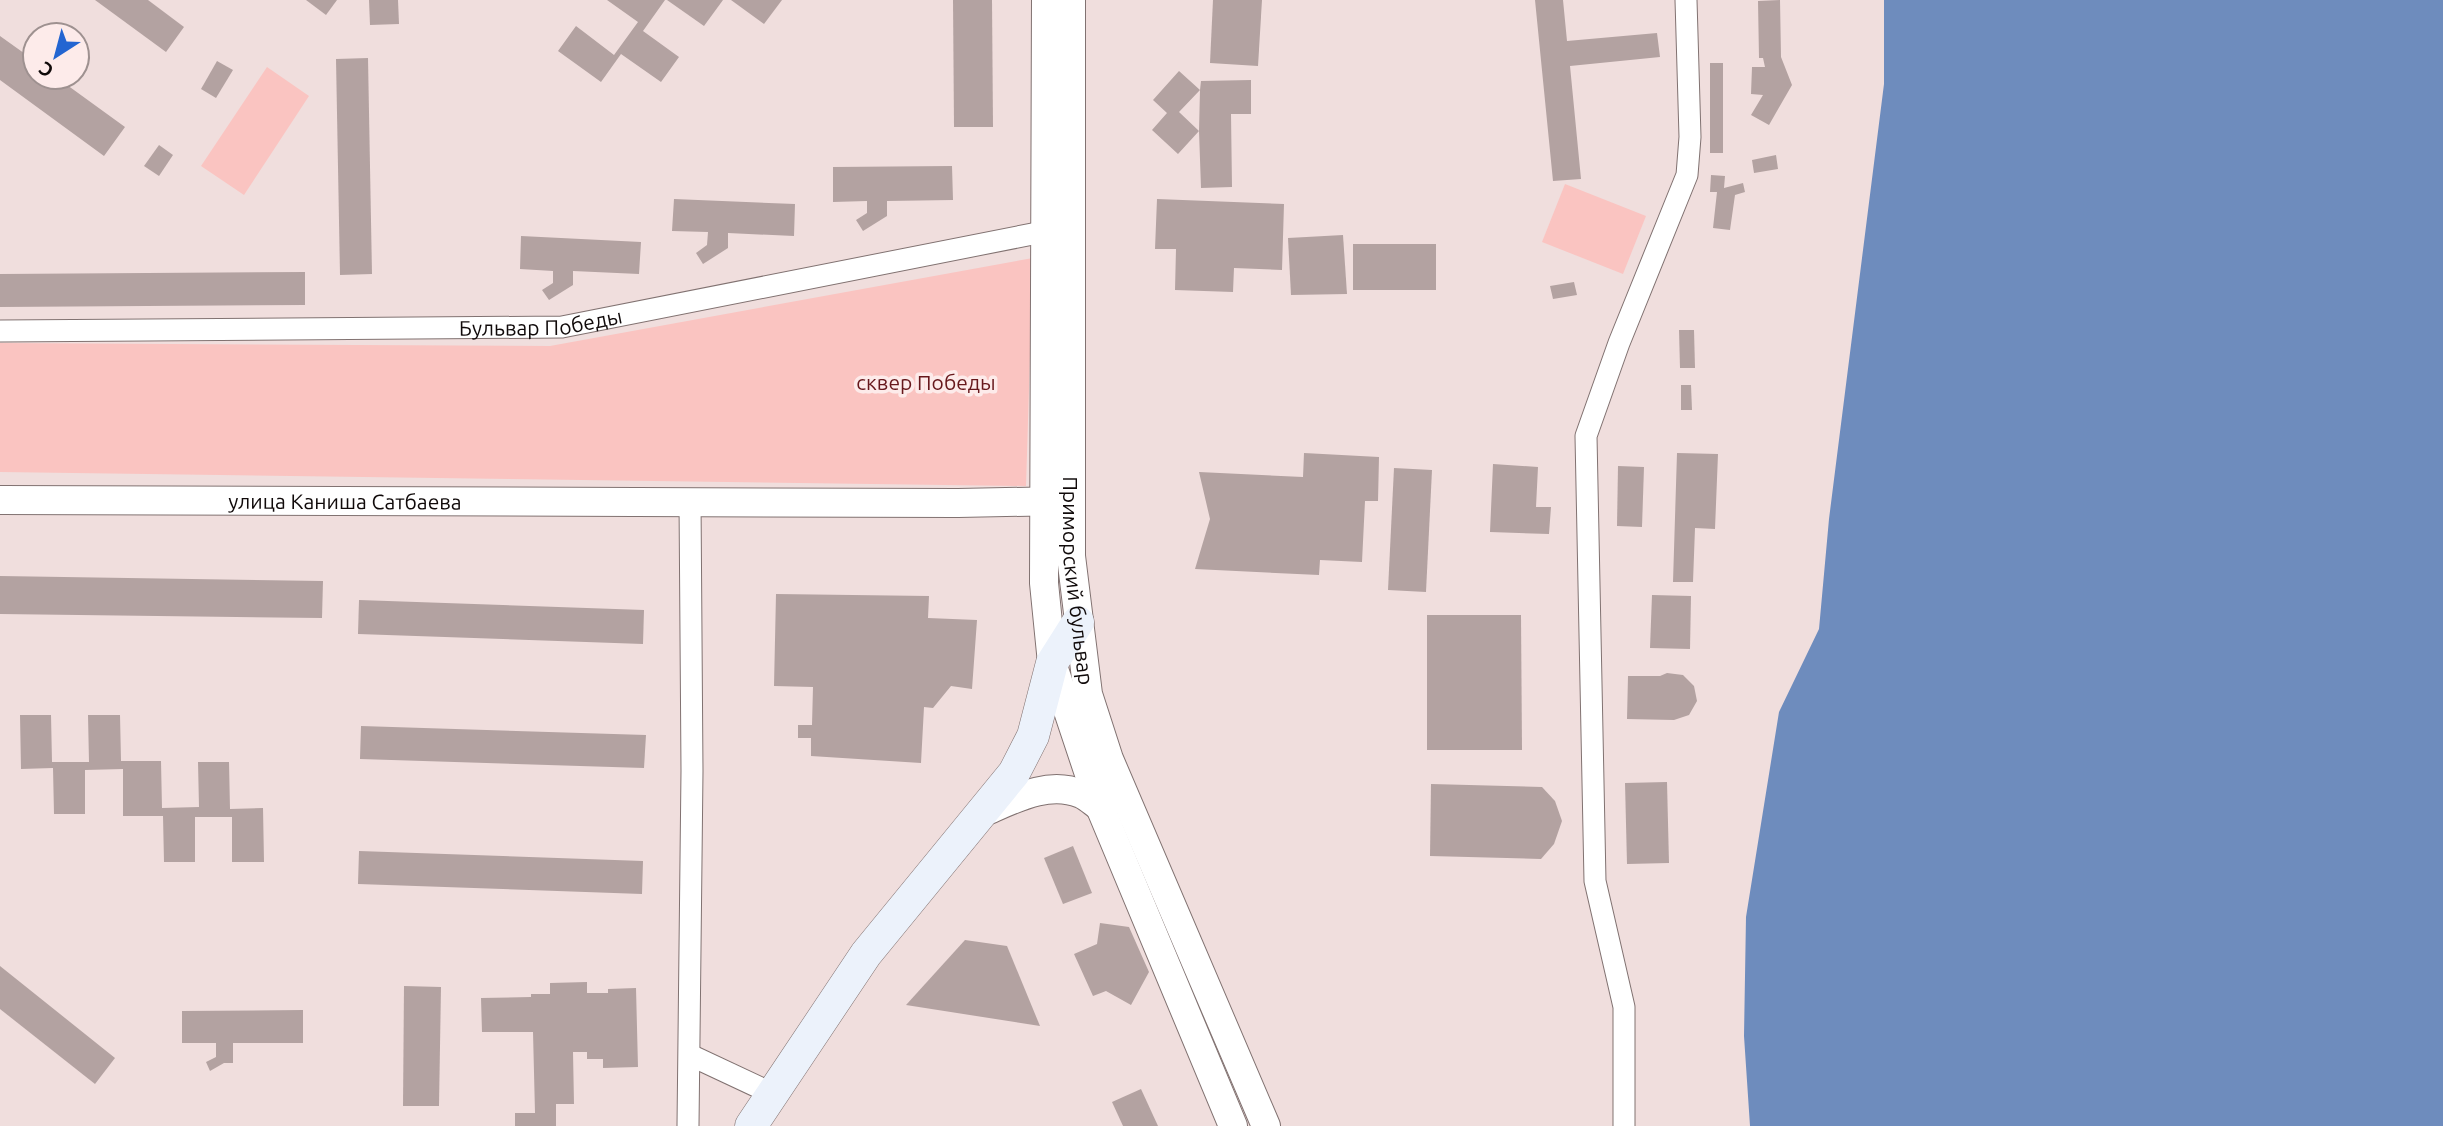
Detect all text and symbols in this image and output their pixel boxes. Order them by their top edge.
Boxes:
north arrow [21,21,91,91]
text: С [35,57,57,82]
street label: Бульвар Победы [459,303,624,340]
park label: сквер Победы [856,370,996,394]
street label: Приморский бульвар [1059,476,1099,686]
street label: улица Каниша Сатбаева [228,489,462,513]

